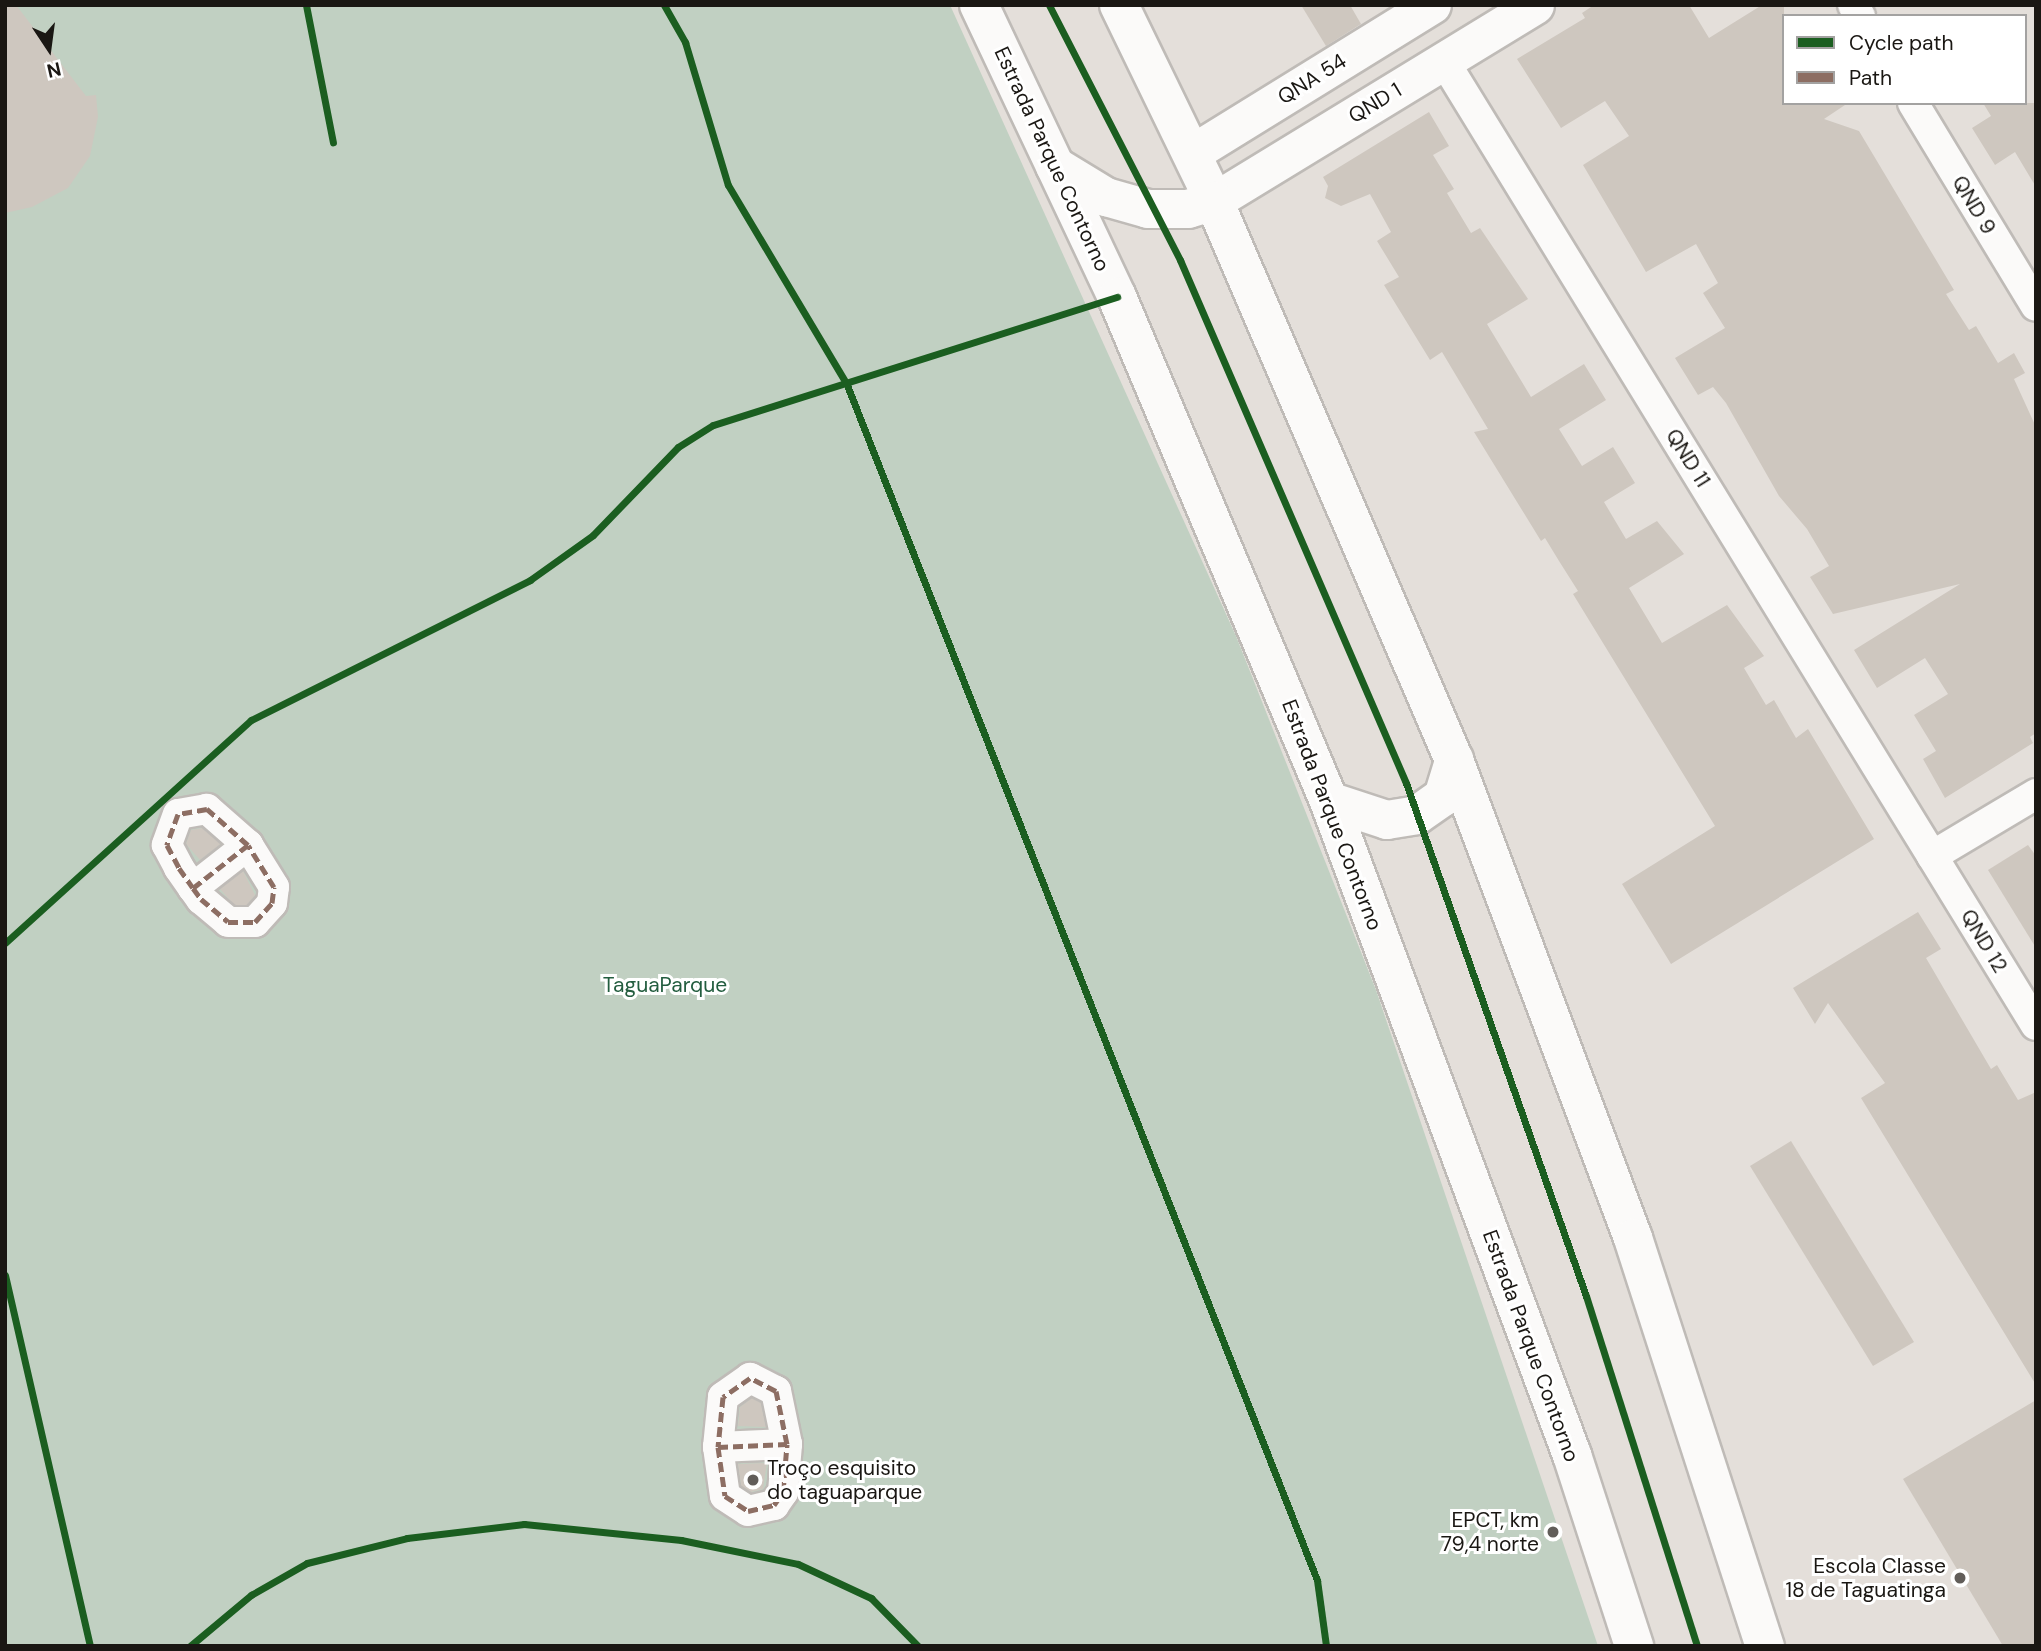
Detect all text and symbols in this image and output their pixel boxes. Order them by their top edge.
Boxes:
north arrow [14,14,84,84]
legend [1782,14,2027,105]
text: Cycle path [1849,29,1954,57]
street label: Estrada Parque Contorno [989,43,1115,275]
street label: QNA 54 [1273,48,1351,110]
text: N [44,56,63,84]
text: Path [1849,64,1892,92]
street label: QND 1 [1344,77,1406,129]
street label: QND 9 [1947,171,2001,239]
street label: QND 11 [1660,424,1716,492]
street label: Estrada Parque Contorno [1276,696,1388,934]
street label: QND 12 [1955,905,2013,977]
park label: TaguaParque [603,972,727,998]
street label: Estrada Parque Contorno [1477,1227,1585,1465]
place label: Troço esquisito do taguaparque [767,1455,922,1505]
marker: Troço esquisito do taguaparque [745,1472,761,1488]
place label: EPCT, km 79,4 norte [1441,1507,1539,1557]
marker: EPCT, km 79,4 norte [1545,1524,1561,1540]
place label: Escola Classe 18 de Taguatinga [1785,1553,1946,1603]
marker: Escola Classe 18 de Taguatinga [1952,1570,1968,1586]

